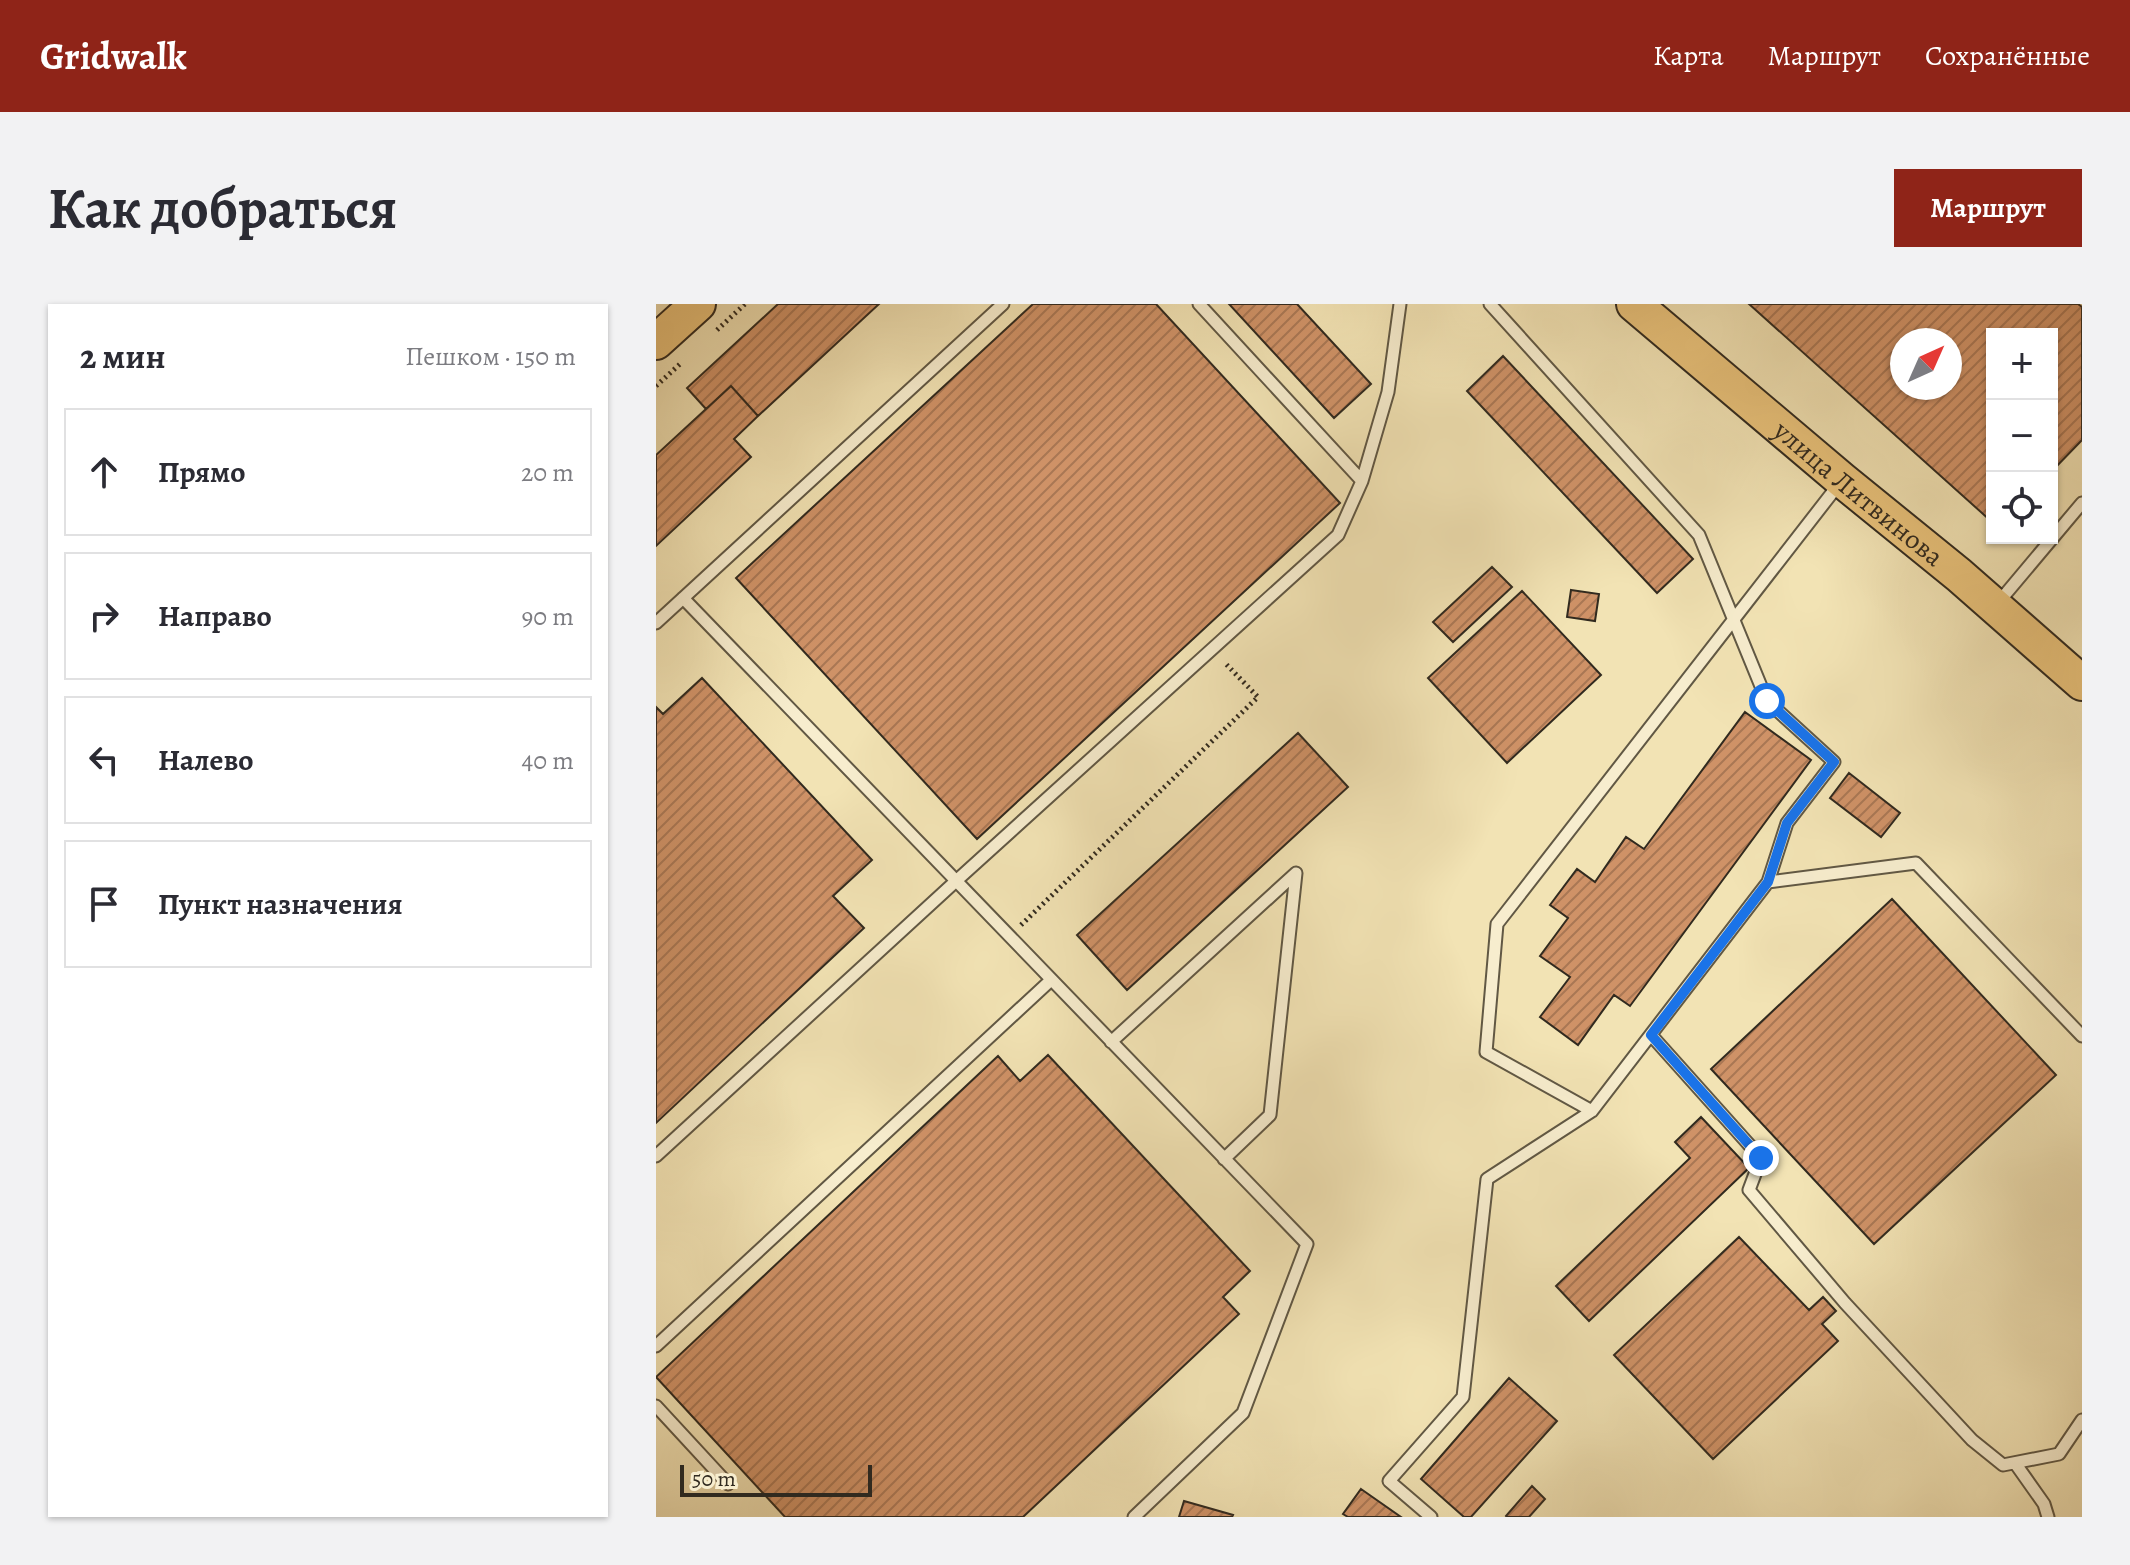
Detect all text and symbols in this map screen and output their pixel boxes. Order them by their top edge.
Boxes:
text: Gridwalk [40,30,187,82]
text: Карта [1653,37,1724,75]
text: Маршрут [1768,37,1881,75]
text: Сохранённые [1925,37,2090,75]
button: Маршрут [1894,169,2082,247]
text: Как добраться [48,170,397,246]
north arrow [1890,328,1962,400]
map controls [1986,328,2058,544]
button: + [1986,328,2058,400]
text: 2 мин [80,333,166,380]
text: Пешком · 150 m [405,339,576,374]
button: − [1986,400,2058,472]
street label: улица Литвинова [1764,412,1952,575]
icon: ahead [82,450,126,494]
text: Прямо [158,452,245,492]
text: 20 m [521,455,574,490]
button: locate [1986,472,2058,544]
icon: right [82,594,126,638]
text: Направо [158,596,272,636]
text: 90 m [522,599,574,634]
route start [1749,683,1785,719]
icon: left [82,738,126,782]
text: Налево [158,740,253,780]
text: 40 m [522,743,574,778]
icon: arrive [82,882,126,926]
text: Пункт назначения [158,884,403,924]
route end [1743,1140,1779,1176]
scale bar [680,1461,872,1497]
text: 50 m [692,1464,736,1494]

